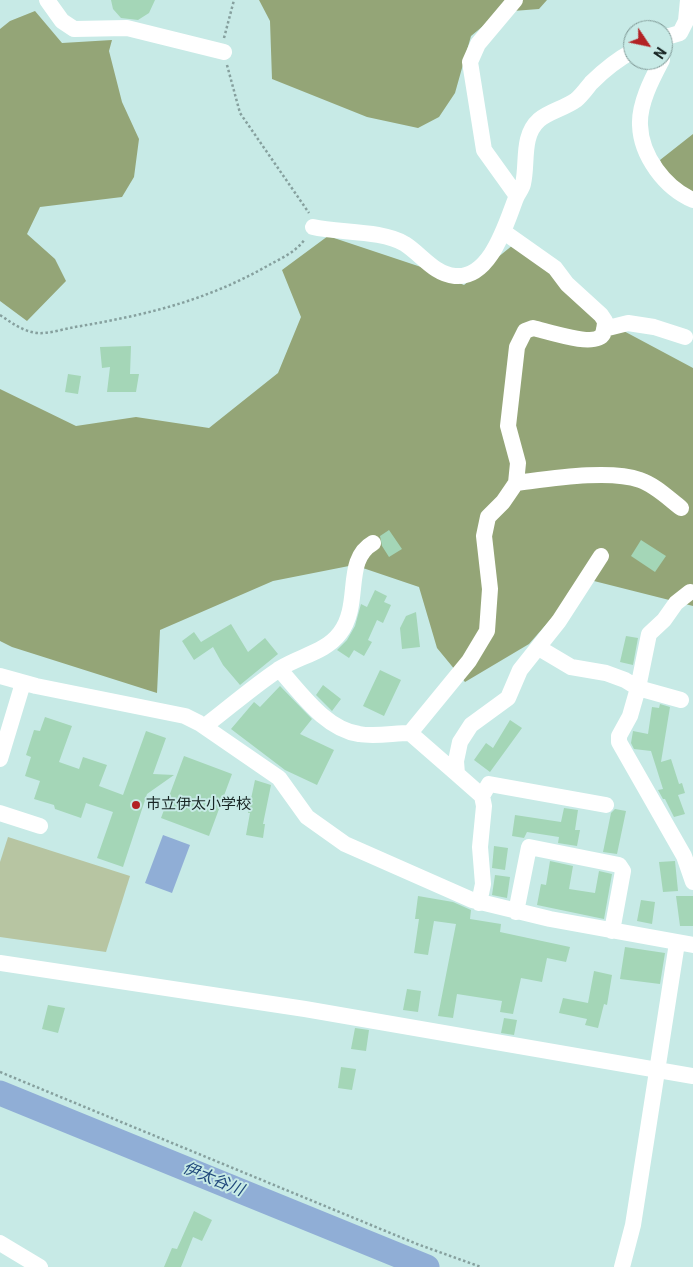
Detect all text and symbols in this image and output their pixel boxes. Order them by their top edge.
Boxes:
north arrow [623,20,673,70]
text: N [650,44,669,61]
place label: 市立伊太小学校 [146,796,251,814]
marker: 市立伊太小学校 [130,799,142,811]
water label: 伊太谷川 [180,1159,246,1201]

